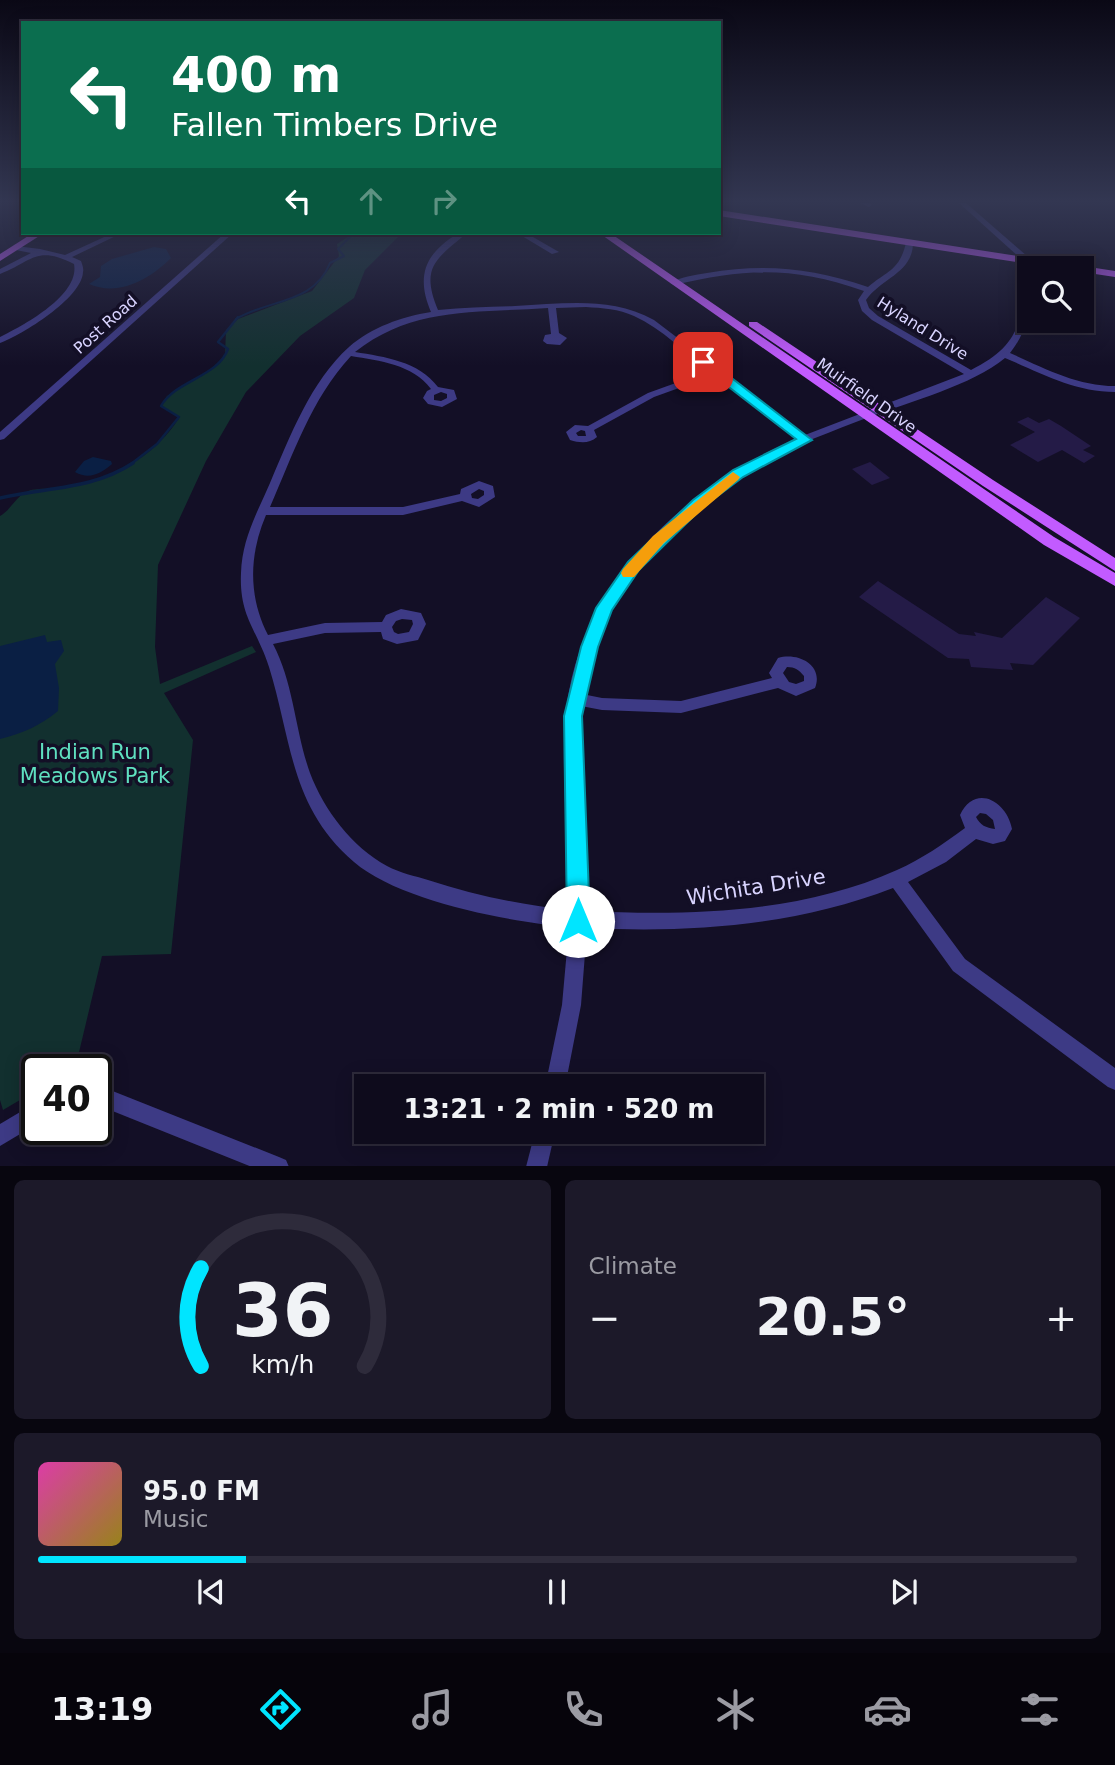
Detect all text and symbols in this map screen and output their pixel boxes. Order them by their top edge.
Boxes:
text: 400 m [171,47,341,104]
icon: left [56,49,147,140]
text: Fallen Timbers Drive [171,106,498,144]
icon: left [279,182,317,220]
icon: ahead [352,182,390,220]
icon: right [425,182,463,220]
map controls [1017,256,1094,333]
button: search [1017,256,1094,333]
street label: Post Road [70,291,141,358]
street label: Hyland Drive [874,293,972,364]
pin [673,332,733,392]
icon: arrive [684,343,722,381]
street label: Muirfield Drive [813,354,920,437]
park label: Indian Run Meadows Park [20,740,171,788]
street label: Wichita Drive [685,864,827,910]
position arrow [541,884,615,958]
speed limit sign: 40 [21,1054,112,1145]
text: 13:21 · 2 min · 520 m [404,1094,714,1124]
text: Climate [589,1253,677,1279]
text: 36 [232,1268,333,1353]
text: 20.5° [756,1287,910,1347]
text: − [589,1296,620,1340]
text: + [1045,1296,1077,1340]
text: km/h [251,1349,314,1378]
text: 95.0 FM [143,1476,260,1506]
text: Music [143,1506,208,1532]
icon: previous [192,1573,230,1611]
icon: pause [538,1573,576,1611]
icon: next [885,1573,923,1611]
icon: directions [256,1685,305,1734]
icon: music [408,1685,457,1734]
icon: phone [559,1685,608,1734]
icon: climate [711,1685,760,1734]
icon: car [863,1685,912,1734]
icon: filters [1015,1685,1064,1734]
text: 13:19 [51,1690,153,1728]

